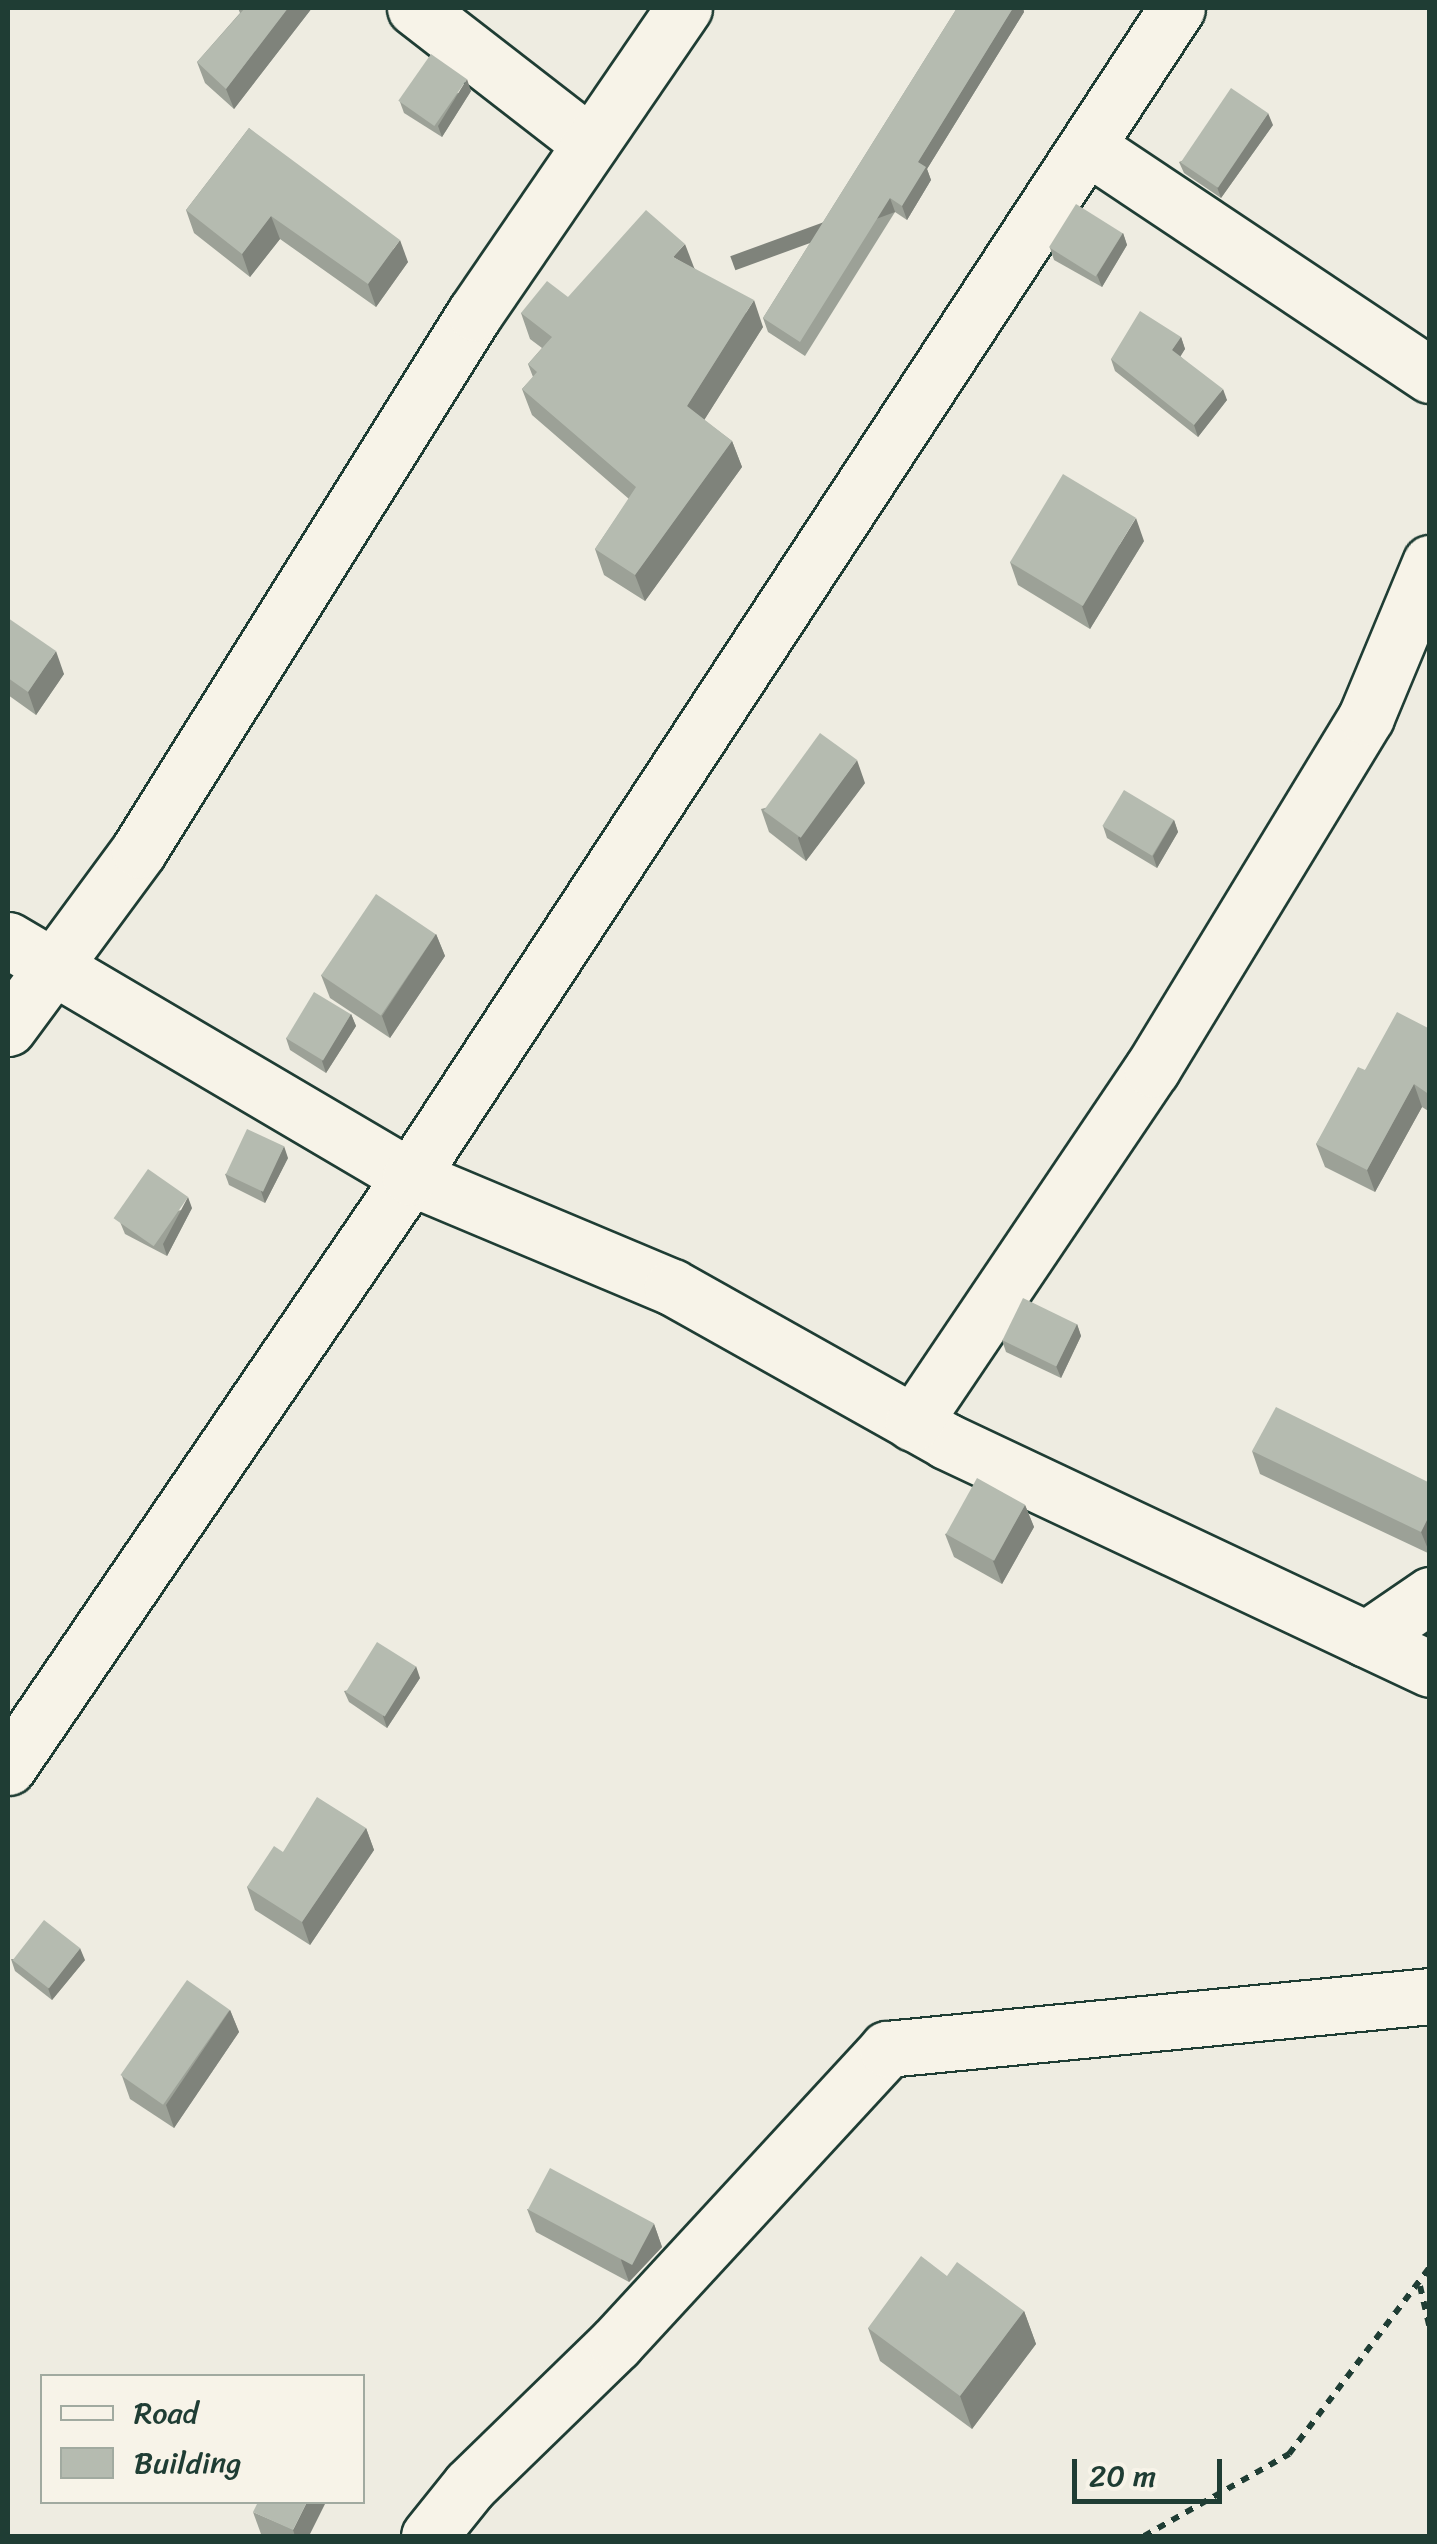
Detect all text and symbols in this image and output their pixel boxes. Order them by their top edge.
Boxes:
legend [40,2374,365,2504]
text: Road [134,2386,198,2440]
text: Building [134,2436,241,2490]
scale bar [1077,2439,1227,2501]
text: 20 m [1089,2449,1156,2503]

